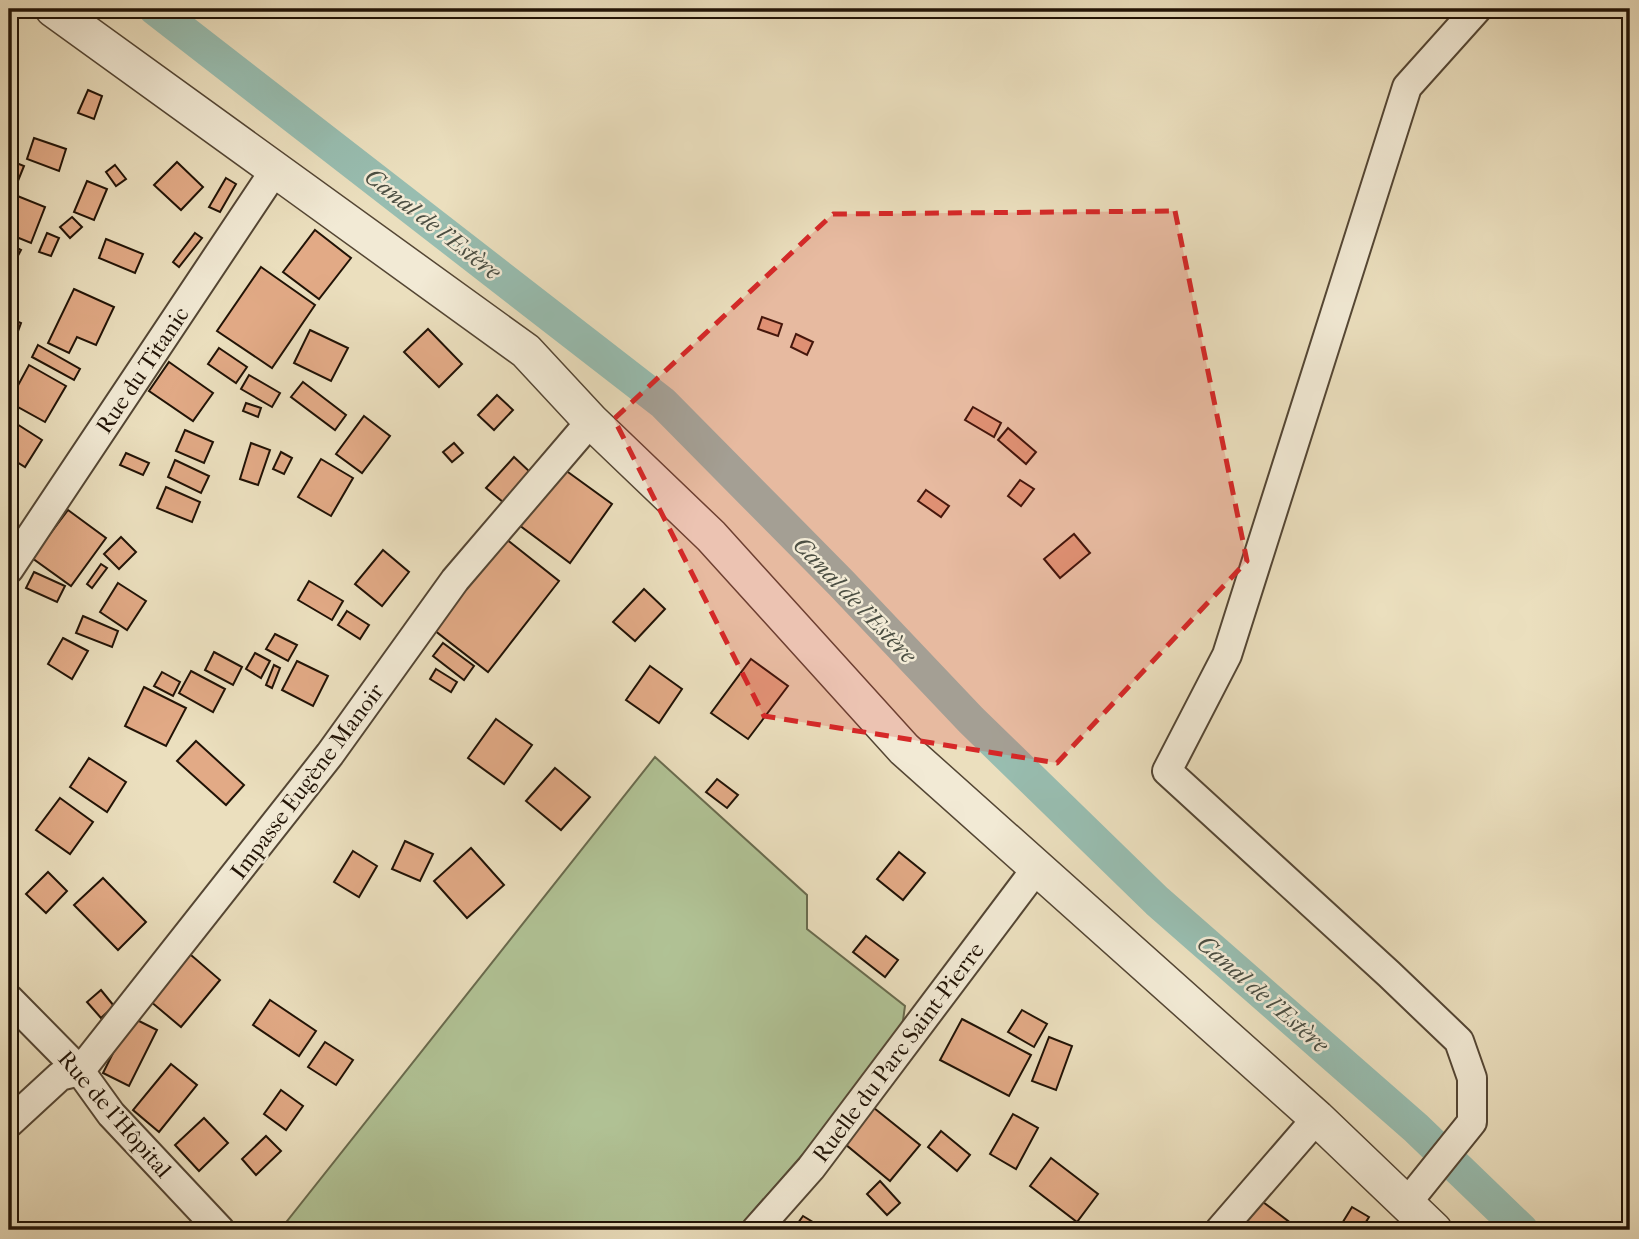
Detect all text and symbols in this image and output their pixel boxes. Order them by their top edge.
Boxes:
water label: Canal de l'Estère [359,162,508,287]
street label: Rue du Titanic [90,302,195,439]
water label: Canal de l'Estère [788,531,923,670]
street label: Impasse Eugène Manoir [225,678,390,884]
water label: Canal de l'Estère [1192,929,1335,1059]
street label: Ruelle du Parc Saint-Pierre [807,937,990,1168]
street label: Rue de l'Hôpital [52,1045,178,1184]

